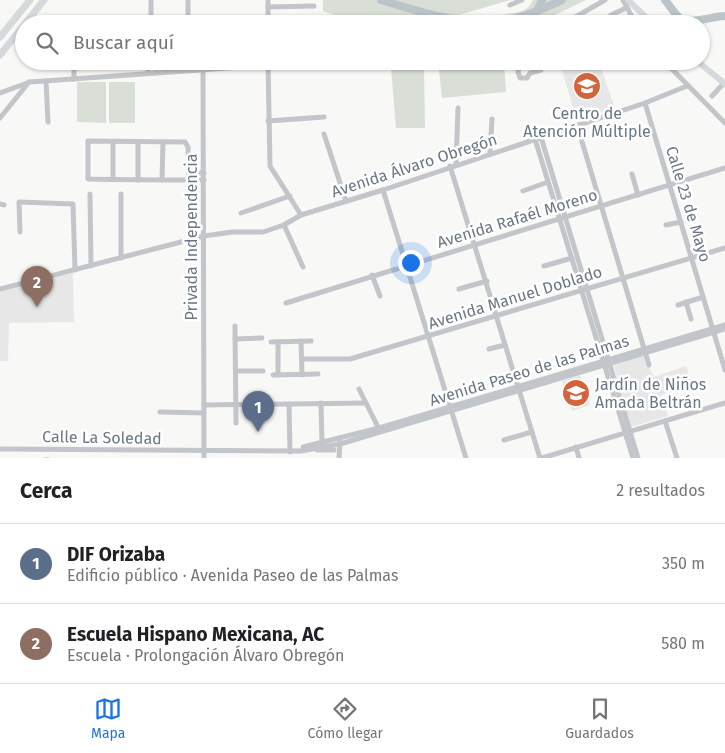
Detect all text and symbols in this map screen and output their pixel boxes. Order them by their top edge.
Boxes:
search box [15,15,710,70]
icon: search [33,29,61,57]
text: Buscar aquí [73,31,174,54]
school or university icon: Centro de Atención Múltiple [572,71,602,101]
place label: Centro de Atención Múltiple [523,104,651,141]
street label: Avenida Álvaro Obregón [329,129,499,201]
street label: Calle 23 de Mayo [662,144,715,264]
street label: Privada Independencia [182,153,201,321]
street label: Avenida Rafaél Moreno [435,185,600,252]
your location [398,250,424,276]
street label: Avenida Manuel Doblado [426,262,604,333]
pin: 2 [21,266,53,307]
street label: Avenida Paseo de las Palmas [427,331,631,410]
place label: Jardín de Niños Amada Beltrán [595,375,706,412]
school or university icon: Jardín de Niños Amada Beltrán [561,378,591,408]
pin: 1 [242,391,274,432]
street label: Calle La Soledad [42,427,162,448]
text: Cerca [20,478,72,504]
text: 2 resultados [616,481,705,500]
text: DIF Orizaba [67,543,165,566]
text: 1 [32,554,40,573]
text: 350 m [662,554,705,573]
text: Edificio público · Avenida Paseo de las Palmas [67,566,398,585]
text: Escuela Hispano Mexicana, AC [67,623,324,646]
text: 2 [32,634,40,653]
text: 580 m [661,634,705,653]
text: Escuela · Prolongación Álvaro Obregón [67,646,344,665]
tab: Mapa [91,695,125,742]
tab: Cómo llegar [308,695,383,742]
tab: Guardados [565,695,634,742]

